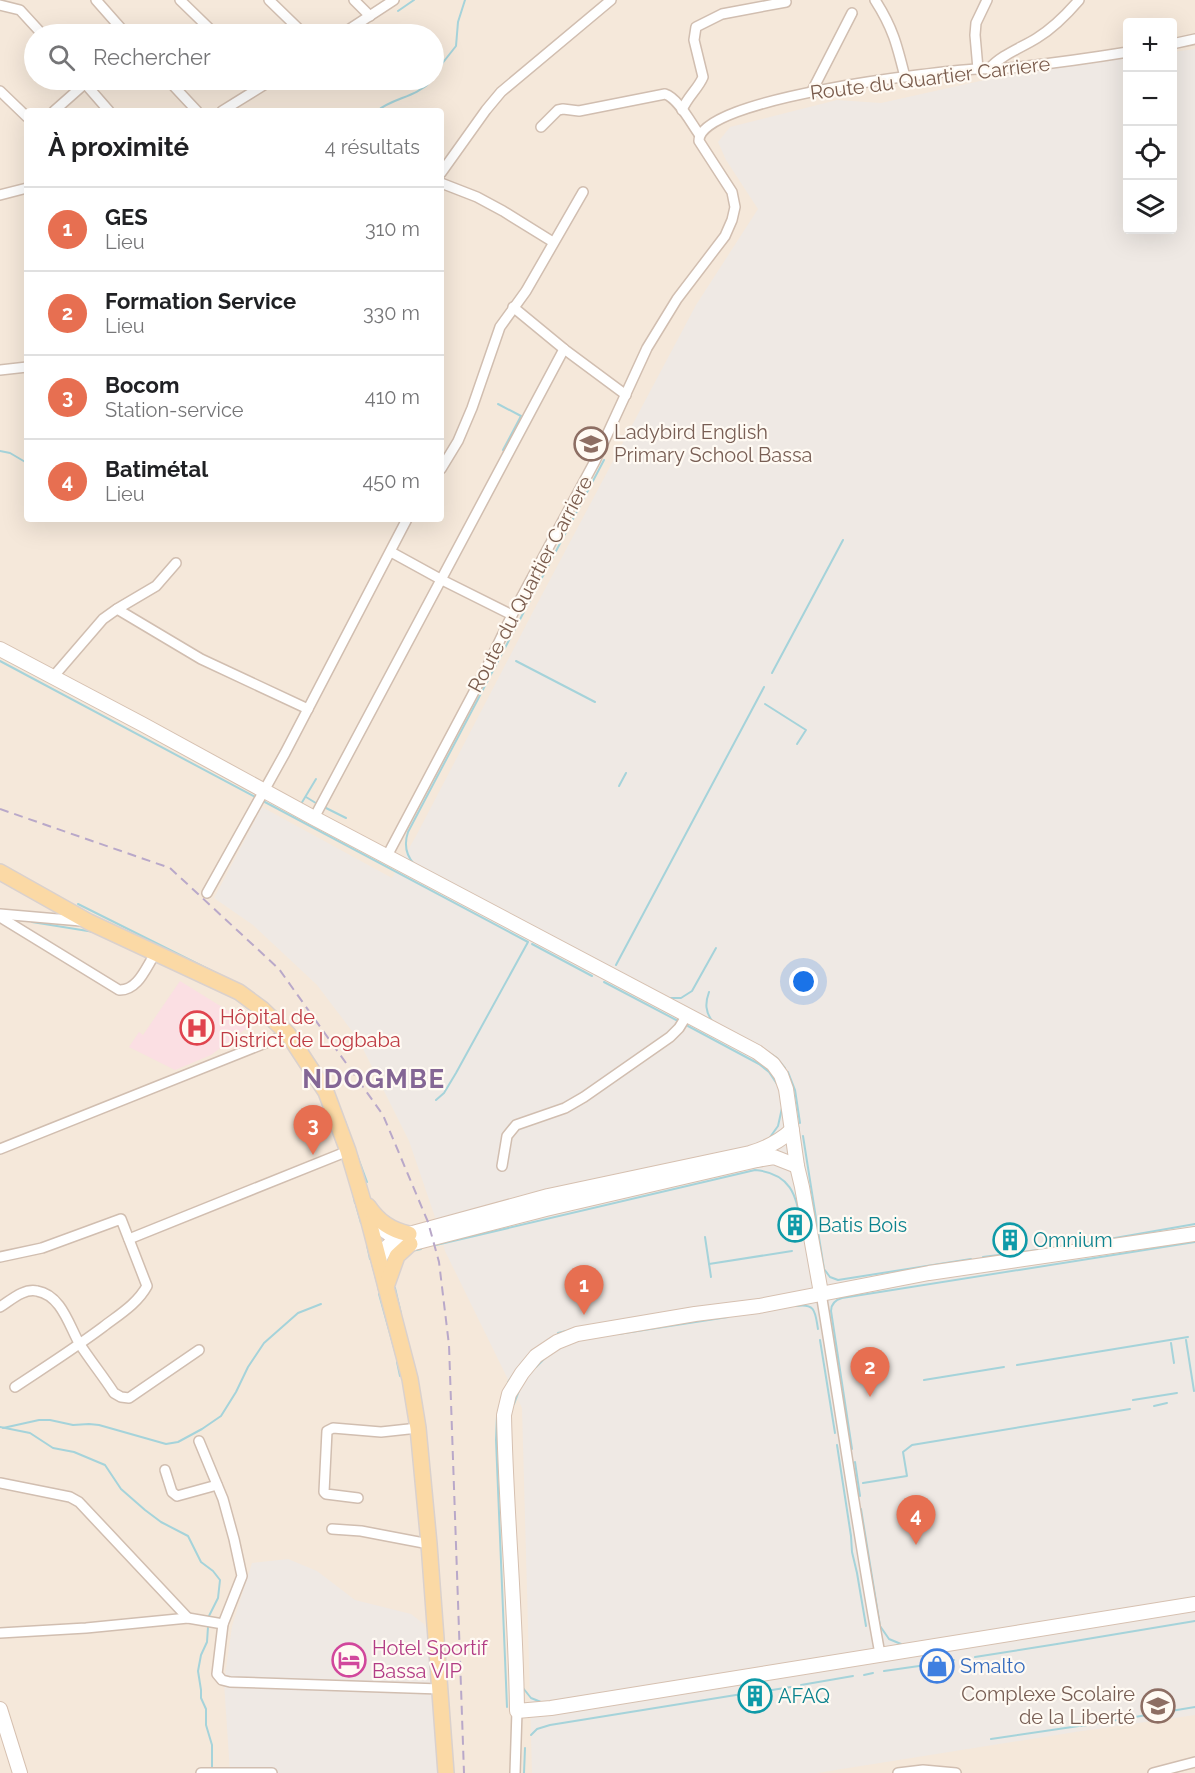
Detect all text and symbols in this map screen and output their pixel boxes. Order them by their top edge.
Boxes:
map controls [1123,18,1177,234]
button: + [1123,18,1177,72]
search box [24,24,444,90]
icon: search [45,41,78,74]
text: Rechercher [93,44,211,70]
street label: Route du Quartier Carriere [809,51,1052,105]
button: − [1123,72,1177,126]
button: locate [1123,126,1177,180]
text: À proximité [48,132,189,162]
text: 4 résultats [325,135,420,159]
button: layers [1123,180,1177,234]
text: GES [105,204,148,230]
text: 1 [63,217,72,241]
text: 310 m [365,217,420,241]
text: Lieu [105,230,145,254]
text: Formation Service [105,288,296,314]
text: 2 [62,301,73,325]
text: 330 m [363,301,420,325]
text: Lieu [105,314,145,338]
text: Bocom [105,372,179,398]
text: 3 [62,385,73,409]
text: 410 m [365,385,420,409]
text: Station-service [105,398,244,422]
place label: Ladybird English Primary School Bassa [614,420,812,467]
school or university icon: Ladybird English Primary School Bassa [573,426,609,462]
text: Batimétal [105,456,208,482]
text: 4 [62,469,73,493]
text: 450 m [362,469,420,493]
street label: Route du Quartier Carriere [463,471,597,696]
text: Lieu [105,482,145,506]
your location [789,967,818,996]
place label: Hôpital de District de Logbaba [220,1005,401,1052]
hospital icon: Hôpital de District de Logbaba [179,1010,215,1046]
district label: NDOGMBE [302,1064,446,1094]
pin: 3 [294,1106,332,1155]
building icon: Batis Bois [777,1207,813,1243]
place label: Batis Bois [818,1213,907,1237]
building icon: Omnium [992,1222,1028,1258]
place label: Omnium [1033,1228,1113,1252]
pin: 1 [564,1266,604,1315]
pin: 2 [850,1348,890,1397]
pin: 4 [896,1496,936,1545]
place label: Hotel Sportif Bassa VIP [372,1636,489,1683]
hotel icon: Hotel Sportif Bassa VIP [331,1642,367,1678]
shop icon: Smalto [919,1648,955,1684]
place label: Smalto [960,1654,1025,1678]
building icon: AFAQ [737,1678,773,1714]
place label: Complexe Scolaire de la Liberté [961,1682,1135,1729]
place label: AFAQ [778,1684,830,1708]
school or university icon: Complexe Scolaire de la Liberté [1140,1688,1176,1724]

